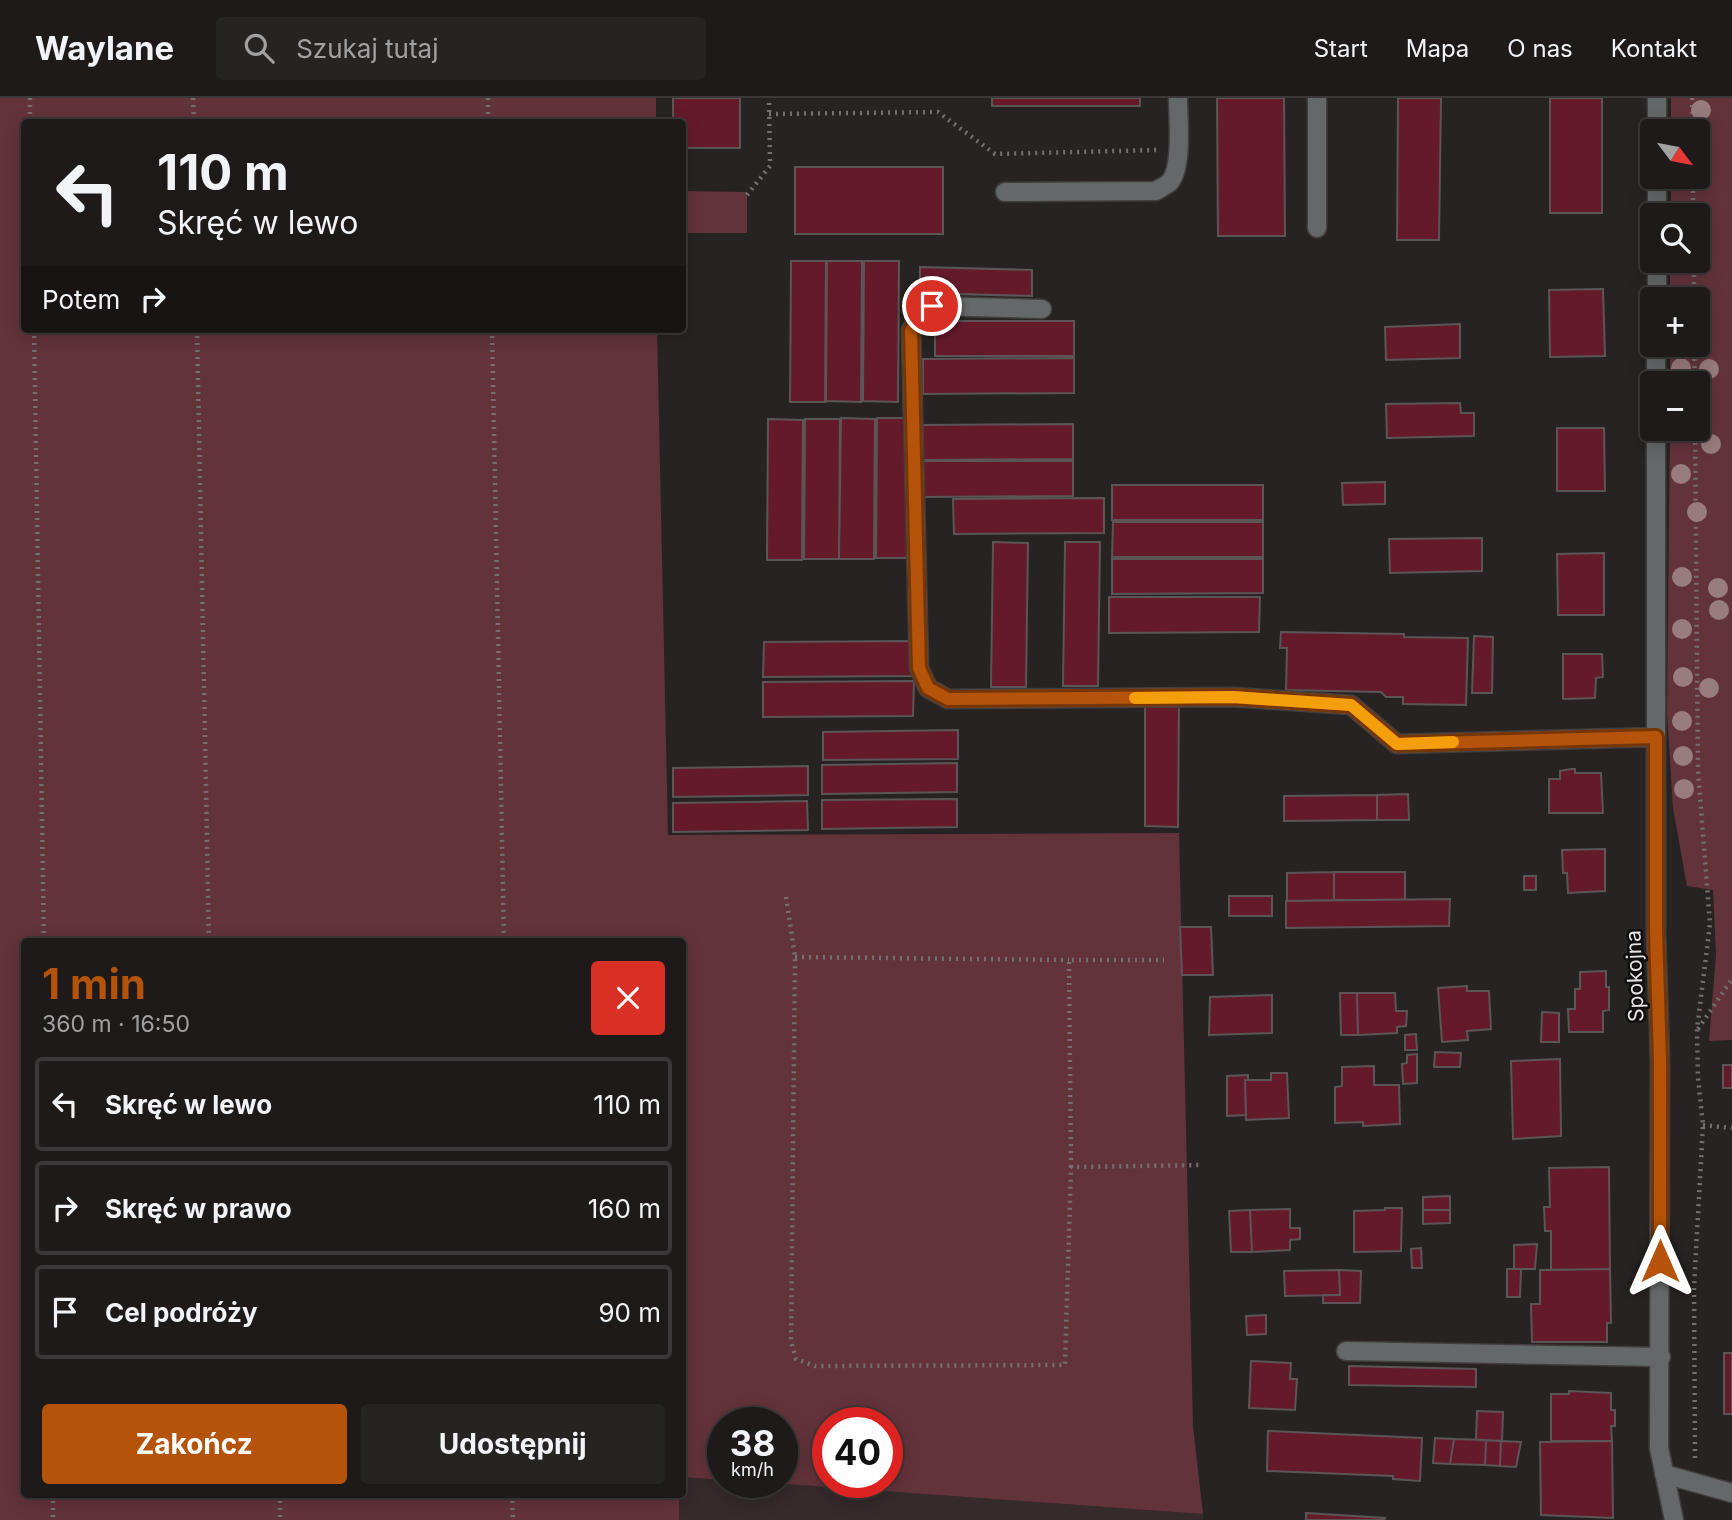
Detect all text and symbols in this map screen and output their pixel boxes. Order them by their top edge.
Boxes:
search box [216,17,706,80]
text: Waylane [35,28,174,68]
icon: search [240,29,278,67]
text: Szukaj tutaj [296,33,439,64]
text: Start [1314,34,1368,63]
text: Mapa [1406,34,1469,63]
text: O nas [1507,34,1573,63]
text: Kontakt [1611,34,1697,63]
north arrow [1640,119,1710,189]
map controls [1640,119,1710,441]
text: 110 m [157,143,289,202]
icon: left [42,147,133,238]
text: Skręć w lewo [157,203,358,242]
button: search [1640,203,1710,273]
pin [902,276,962,336]
icon: right [134,280,172,318]
text: Potem [42,284,120,315]
icon: arrive [913,287,951,325]
button: + [1640,287,1710,357]
button: − [1640,371,1710,441]
street label: Spokojna [1620,930,1649,1022]
text: 1 min [42,958,146,1009]
button: close [591,961,665,1035]
text: 360 m · 16:50 [42,1010,190,1038]
icon: left [46,1085,84,1123]
text: Skręć w lewo [105,1089,272,1120]
text: 110 m [593,1089,661,1120]
icon: right [46,1189,84,1227]
text: Skręć w prawo [105,1193,292,1224]
text: 160 m [588,1193,661,1224]
position arrow [1623,1224,1697,1298]
icon: arrive [46,1293,84,1331]
text: Cel podróży [105,1297,258,1328]
text: 90 m [598,1297,661,1328]
button: Zakończ [42,1404,347,1484]
button: Udostępnij [361,1404,665,1484]
speed limit sign: 40 [812,1407,903,1498]
text: 38 [730,1422,775,1464]
text: km/h [731,1459,774,1480]

